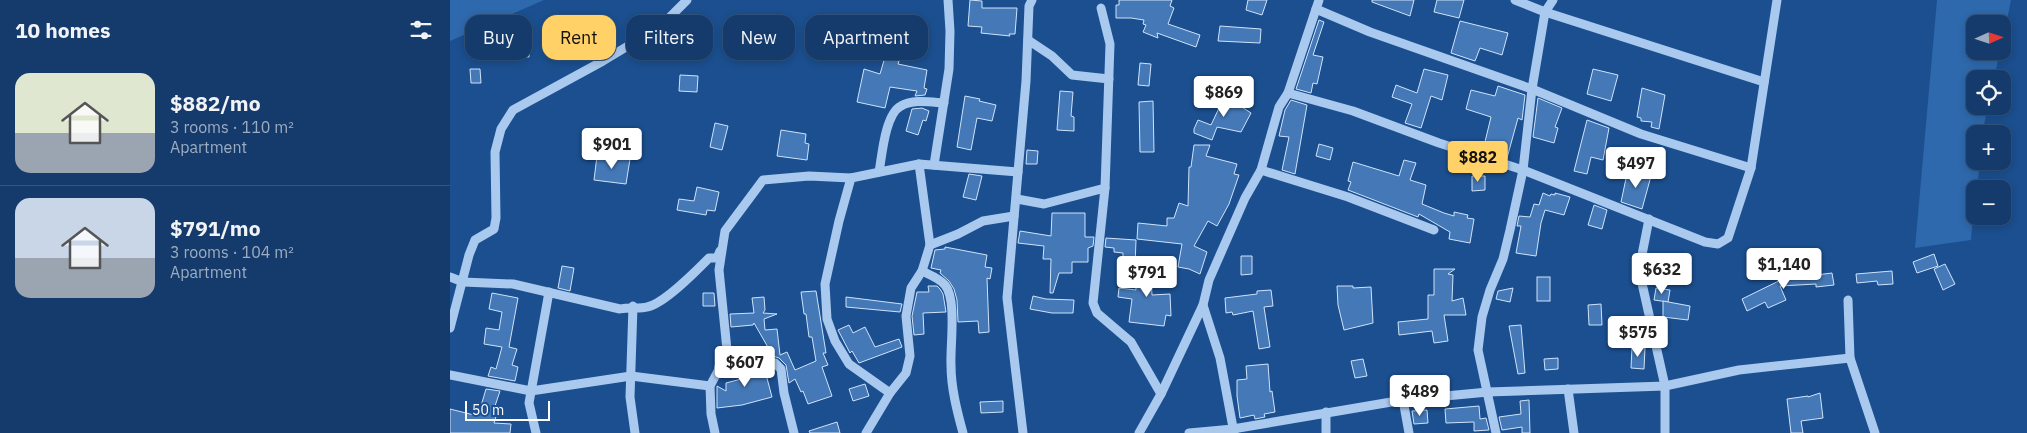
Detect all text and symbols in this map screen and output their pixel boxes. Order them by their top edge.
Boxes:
chip: Buy [465,15,532,60]
chip: Rent [542,15,616,60]
chip: Filters [626,15,713,60]
chip: New [723,15,795,60]
chip: Apartment [805,15,928,60]
north arrow [1966,15,2011,60]
map controls [1966,15,2011,225]
text: 10 homes [15,16,111,44]
icon: filters [407,16,435,44]
button: locate [1966,70,2011,115]
pin: $869 [1194,76,1254,118]
text: $869 [1205,82,1243,102]
text: $882/mo [170,89,261,117]
icon: home [55,93,115,153]
text: 3 rooms · 110 m² [170,117,294,137]
button: + [1966,125,2011,170]
pin: $901 [582,128,642,170]
text: $901 [593,134,631,154]
text: Apartment [170,137,247,157]
pin: $882 [1448,140,1508,183]
pin: $497 [1606,146,1666,189]
text: $882 [1459,147,1497,167]
text: $497 [1617,153,1655,173]
button: − [1966,180,2011,225]
text: $791/mo [170,214,261,242]
icon: home [55,218,115,278]
text: 3 rooms · 104 m² [170,242,294,262]
pin: $1,140 [1743,248,1825,290]
pin: $632 [1632,252,1692,295]
text: $1,140 [1758,254,1810,274]
pin: $791 [1117,256,1177,298]
text: $632 [1643,259,1681,279]
text: Apartment [170,262,247,282]
text: $791 [1128,262,1166,282]
pin: $575 [1608,316,1668,358]
text: $575 [1619,322,1657,342]
pin: $607 [715,346,775,388]
text: $607 [726,352,764,372]
pin: $489 [1390,374,1450,417]
text: $489 [1401,381,1439,401]
scale bar [465,398,550,421]
text: 50 m [472,401,504,419]

